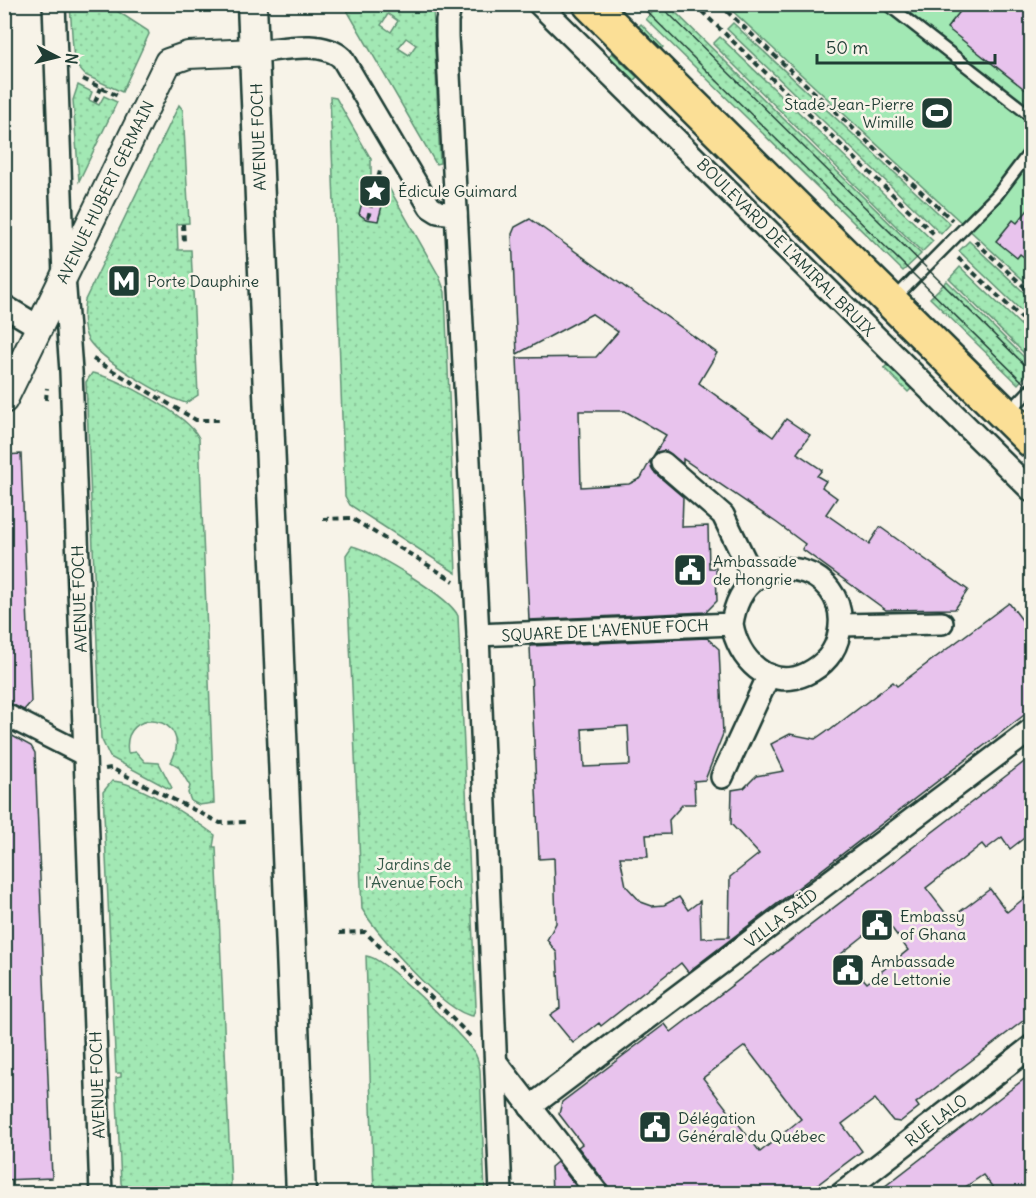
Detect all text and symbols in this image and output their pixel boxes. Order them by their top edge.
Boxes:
north arrow [27,27,87,87]
scale bar [817,27,996,65]
text: 50 m [826,36,868,59]
text: N [61,52,82,66]
street label: AVENUE FOCH [246,83,270,191]
place label: Stade Jean-Pierre Wimille [784,94,914,132]
sports icon: Stade Jean-Pierre Wimille [919,95,955,131]
street label: AVENUE HUBERT GERMAIN [52,97,158,287]
street label: BOULEVARD DE L'AMIRAL BRUIX [693,154,879,340]
place icon: Édicule Guimard [357,173,393,209]
place label: Édicule Guimard [398,181,517,201]
metro station icon: Porte Dauphine [106,263,142,299]
place label: Porte Dauphine [147,271,259,291]
street label: AVENUE FOCH [67,545,91,653]
place label: Ambassade de Hongrie [713,551,797,589]
public building icon: Ambassade de Hongrie [672,552,708,588]
street label: SQUARE DE L'AVENUE FOCH [501,615,709,645]
park label: Jardins de l'Avenue Foch [365,854,463,892]
street label: VILLA SAÏD [741,884,821,952]
place label: Embassy of Ghana [900,906,966,944]
public building icon: Embassy of Ghana [859,907,895,943]
place label: Ambassade de Lettonie [871,951,955,989]
public building icon: Ambassade de Lettonie [830,952,866,988]
street label: AVENUE FOCH [85,1031,109,1139]
street label: RUE LALO [901,1089,971,1151]
place label: Délégation Générale du Québec [678,1108,826,1146]
public building icon: Délégation Générale du Québec [637,1109,673,1145]

